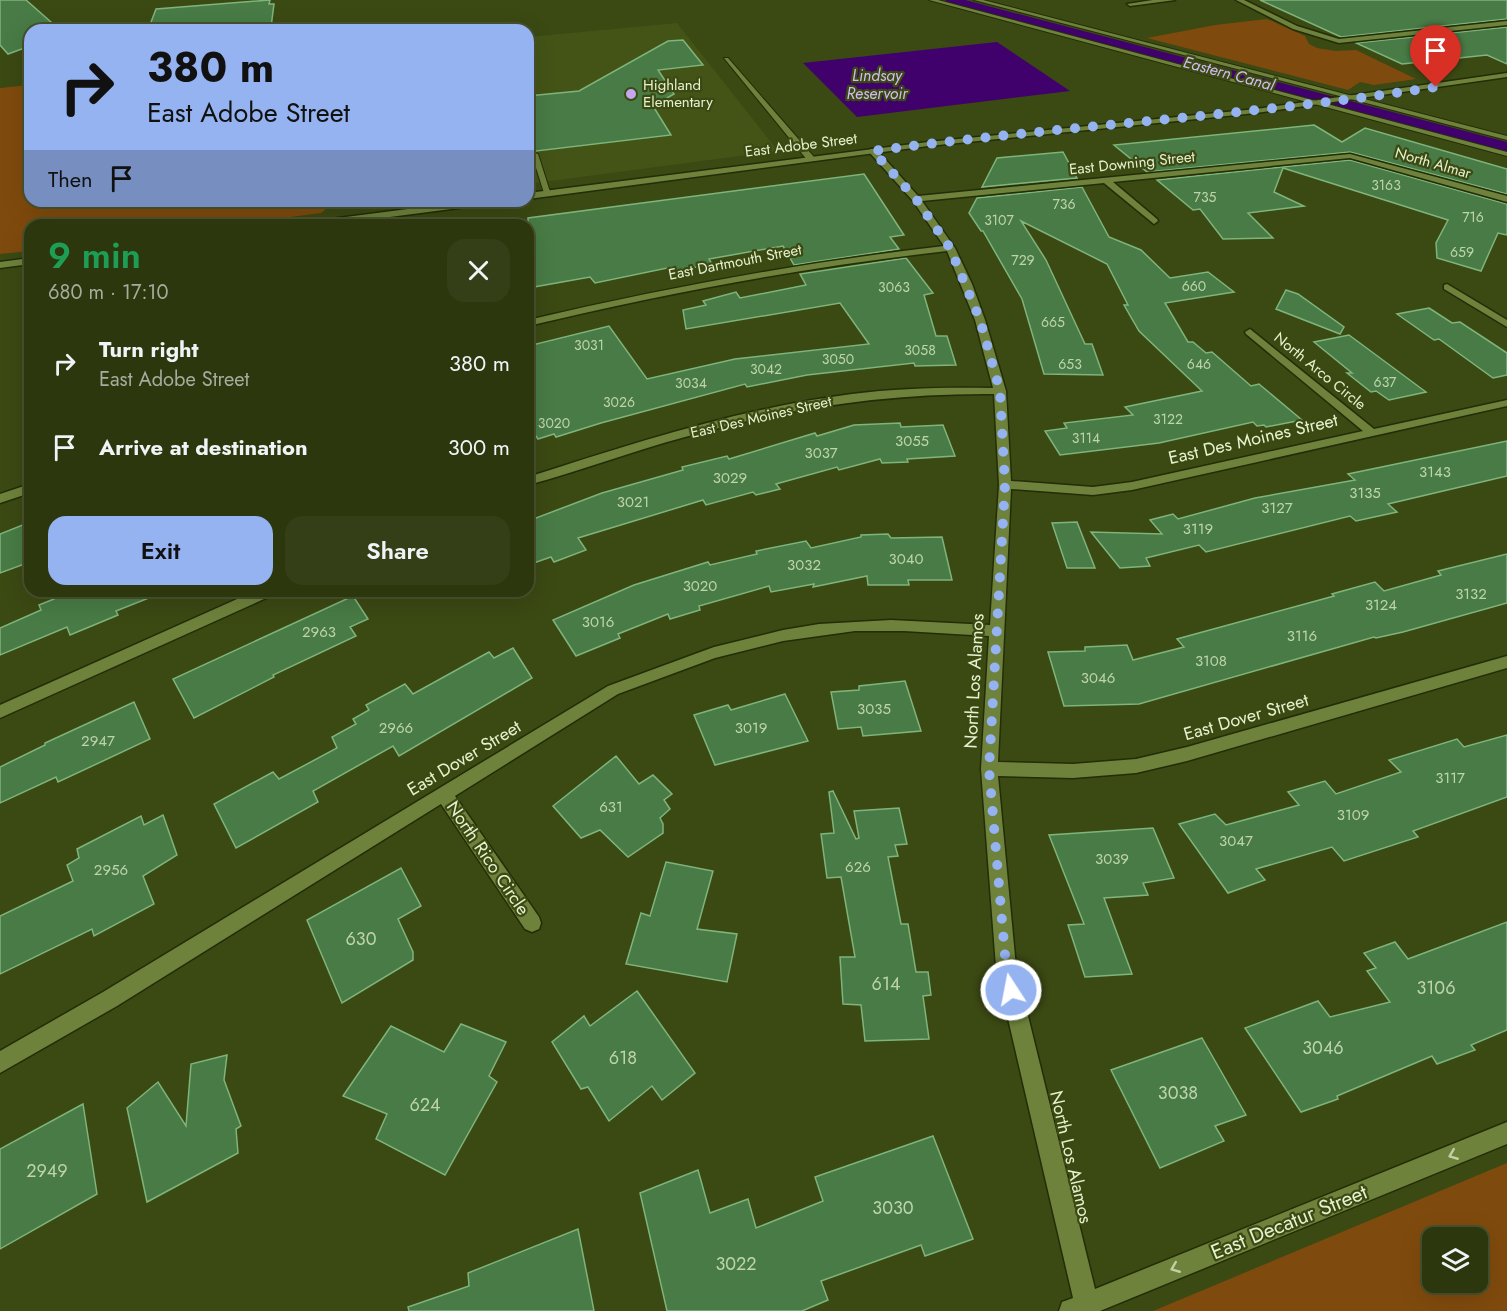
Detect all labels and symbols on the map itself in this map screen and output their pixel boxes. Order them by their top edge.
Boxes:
pin [1410,25,1461,87]
water label: Eastern Canal [1181,50,1278,97]
water label: Lindsay Reservoir [846,64,909,105]
place label: Highland Elementary [643,74,713,113]
marker: Highland Elementary [624,87,638,101]
street label: East Adobe Street [744,127,859,163]
street label: North Almar [1392,142,1475,185]
street label: East Downing Street [1068,145,1196,181]
house number: 3163 [1371,175,1401,195]
house number: 735 [1194,187,1217,207]
house number: 736 [1052,194,1076,214]
house number: 716 [1462,207,1484,227]
house number: 3107 [984,210,1014,230]
street label: East Dartmouth Street [666,238,804,286]
house number: 659 [1450,242,1474,262]
house number: 729 [1011,250,1035,270]
house number: 660 [1182,276,1206,296]
house number: 3063 [878,277,910,297]
house number: 665 [1041,312,1065,332]
street label: North Arco Circle [1269,327,1371,415]
house number: 3031 [574,335,604,355]
house number: 3058 [904,340,936,360]
house number: 3050 [822,349,854,369]
house number: 653 [1058,354,1082,374]
house number: 646 [1187,354,1211,374]
house number: 3042 [750,359,782,379]
house number: 637 [1374,372,1397,392]
house number: 3034 [675,373,707,393]
street label: East Des Moines Street [688,390,834,444]
house number: 3026 [603,392,635,412]
street label: East Des Moines Street [1166,407,1341,471]
house number: 3122 [1153,409,1183,429]
house number: 3020 [538,413,570,433]
house number: 3114 [1072,428,1100,448]
house number: 3055 [895,430,929,452]
house number: 3037 [804,442,838,464]
house number: 3143 [1419,461,1451,483]
house number: 3029 [713,467,747,489]
house number: 3135 [1349,482,1381,504]
house number: 3021 [617,491,649,513]
house number: 3127 [1261,497,1293,519]
house number: 3119 [1183,518,1213,540]
house number: 3040 [889,548,923,570]
house number: 3032 [787,554,821,576]
house number: 3020 [683,575,717,597]
house number: 3132 [1455,583,1487,605]
house number: 3124 [1365,594,1397,616]
house number: 3016 [582,611,614,633]
street label: North Los Alamos [957,613,991,749]
house number: 2963 [302,621,336,643]
house number: 3116 [1287,625,1317,647]
house number: 3108 [1195,650,1227,672]
house number: 3046 [1081,667,1115,689]
street label: East Dover Street [1181,687,1312,747]
house number: 3035 [857,698,891,720]
street label: East Dover Street [402,713,526,802]
house number: 2966 [379,717,413,739]
house number: 3019 [735,717,767,739]
house number: 2947 [81,730,115,752]
house number: 3117 [1435,767,1465,789]
street label: North Rico Circle [440,796,536,920]
house number: 631 [599,796,623,818]
house number: 3109 [1337,804,1369,826]
house number: 3047 [1219,830,1253,852]
house number: 3039 [1095,848,1129,870]
house number: 626 [845,856,871,878]
house number: 2956 [94,859,128,881]
house number: 630 [346,926,377,952]
position arrow [979,958,1043,1022]
house number: 614 [872,971,900,997]
house number: 3106 [1416,975,1456,1001]
house number: 3046 [1302,1035,1344,1061]
house number: 618 [609,1045,637,1071]
house number: 3038 [1158,1080,1198,1106]
street label: North Los Alamos [1043,1088,1099,1226]
house number: 624 [409,1092,441,1118]
one-way arrow [1448,1148,1459,1160]
house number: 2949 [26,1158,68,1184]
street label: East Decatur Street [1206,1177,1372,1267]
house number: 3030 [872,1195,914,1221]
house number: 3022 [715,1251,757,1277]
one-way arrow [1170,1261,1181,1274]

